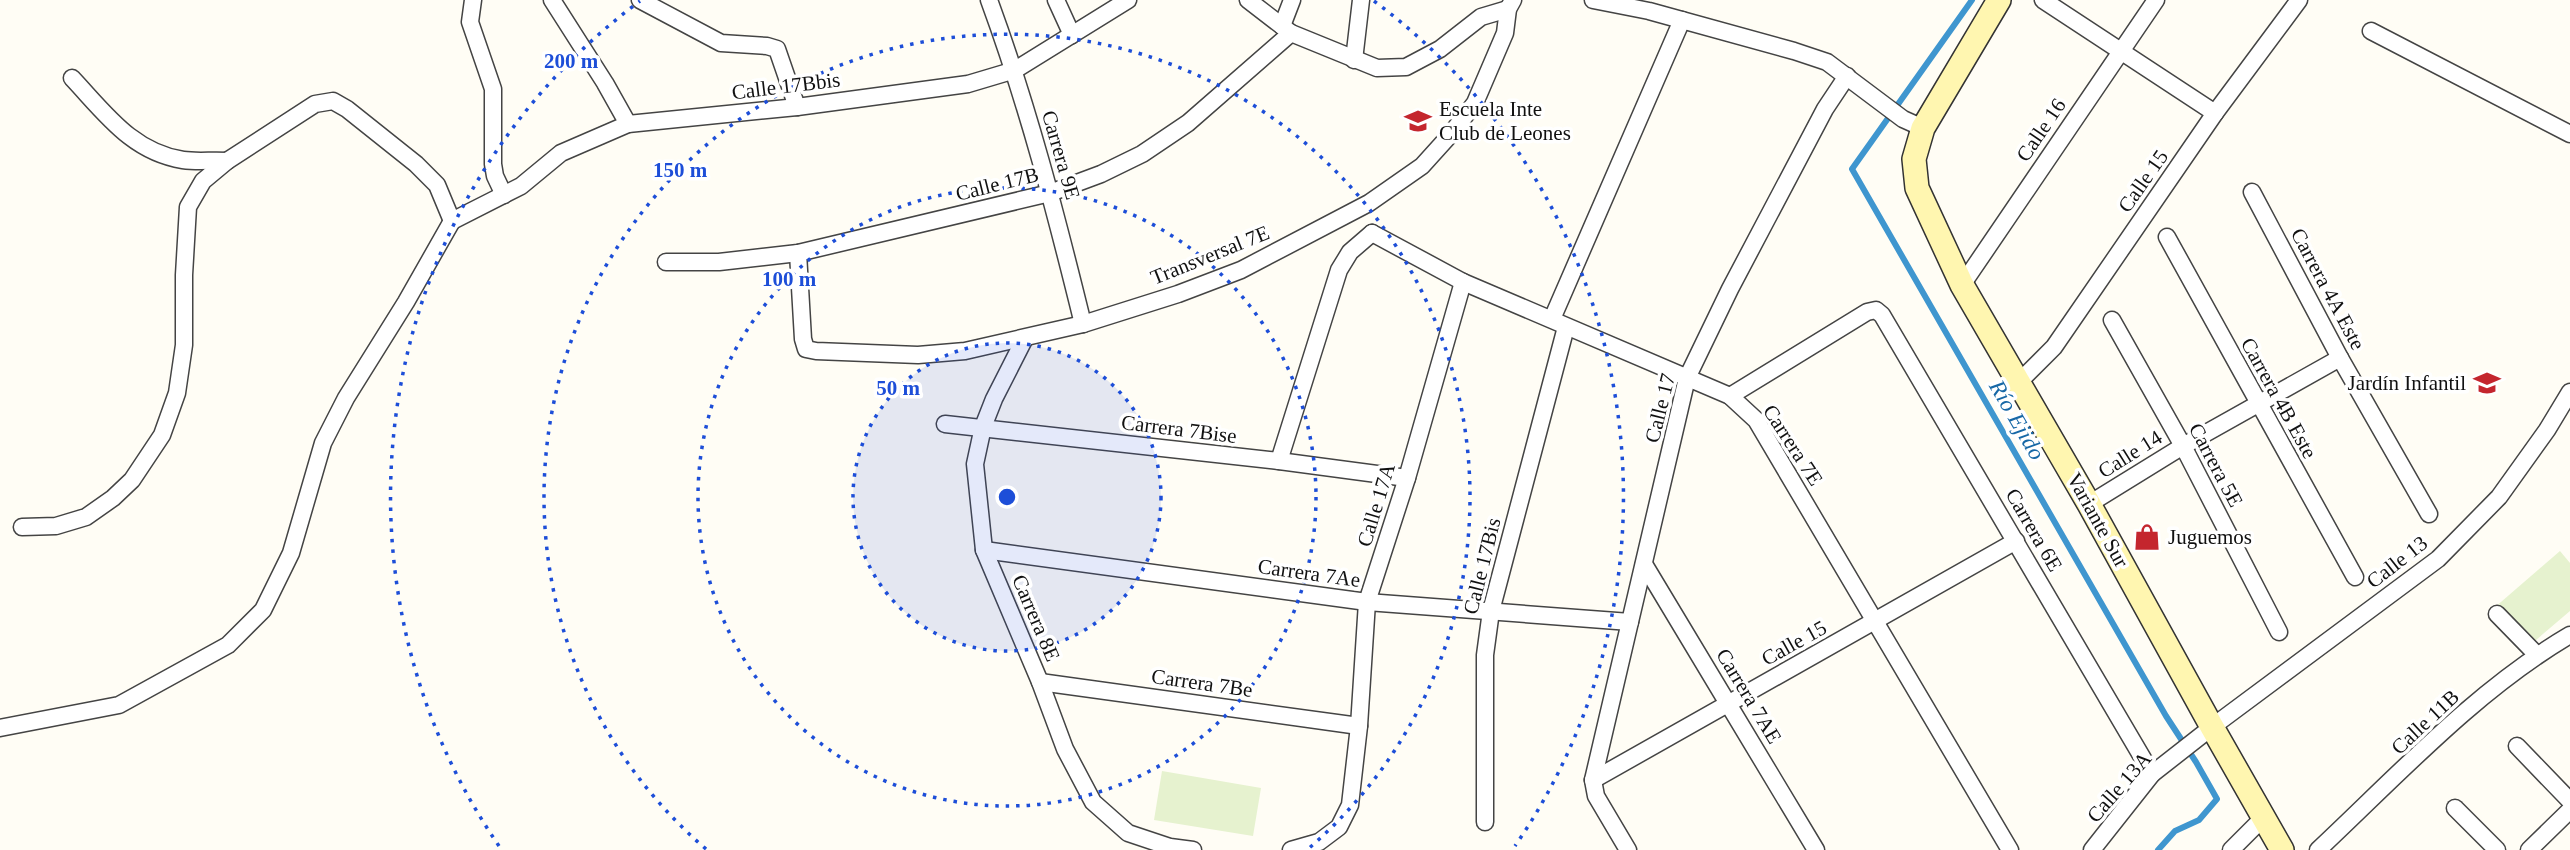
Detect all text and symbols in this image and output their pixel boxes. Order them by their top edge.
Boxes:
text: 200 m [544,49,599,73]
street label: Calle 17Bbis [730,67,842,105]
street label: Calle 16 [2011,94,2071,166]
place label: Escuela Inte Club de Leones [1439,97,1571,145]
school or university icon: Escuela Inte Club de Leones [1403,106,1433,136]
street label: Carrera 9E [1037,108,1085,202]
street label: Calle 15 [2113,145,2173,217]
text: 150 m [653,158,708,182]
street label: Calle 17B [953,162,1041,206]
street label: Transversal 7E [1147,220,1273,290]
street label: Carrera 4A Este [2286,224,2370,354]
text: 100 m [762,267,817,291]
street label: Carrera 4B Este [2236,334,2322,462]
school or university icon: Jardín Infantil [2472,368,2502,398]
street label: Calle 17 [1640,371,1680,445]
place label: Jardín Infantil [2348,371,2466,395]
water label: Río Ejido [1984,375,2050,464]
text: 50 m [876,376,920,400]
street label: Carrera 7E [1758,400,1828,490]
street label: Carrera 7Bise [1120,410,1238,448]
street label: Carrera 5E [2184,419,2248,511]
street label: Calle 14 [2094,425,2167,483]
street label: Calle 17A [1352,460,1400,550]
street label: Variante Sur [2062,469,2134,571]
street label: Carrera 6E [2001,484,2067,576]
centre of rings [995,485,1019,509]
street label: Calle 17Bis [1458,515,1506,617]
shop icon: Juguemos [2132,522,2162,552]
place label: Juguemos [2168,525,2252,549]
street label: Calle 13 [2362,531,2432,593]
street label: Carrera 7Ae [1256,554,1362,592]
street label: Carrera 8E [1007,571,1065,665]
street label: Calle 15 [1757,615,1831,671]
street label: Carrera 7AE [1711,644,1787,748]
street label: Carrera 7Be [1150,664,1254,702]
street label: Calle 11B [2386,685,2464,759]
street label: Calle 13A [2082,746,2157,827]

